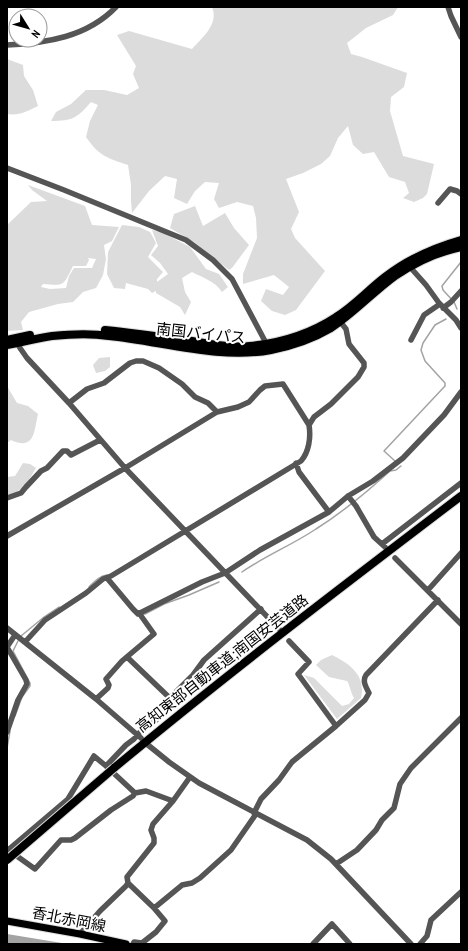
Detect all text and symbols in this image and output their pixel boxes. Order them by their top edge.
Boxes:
north arrow [8,8,48,48]
text: N [29,27,43,41]
street label: 南国バイパス [155,319,247,347]
street label: 高知東部自動車道;南国安芸道路 [132,590,312,736]
street label: 香北赤岡線 [30,903,108,935]

